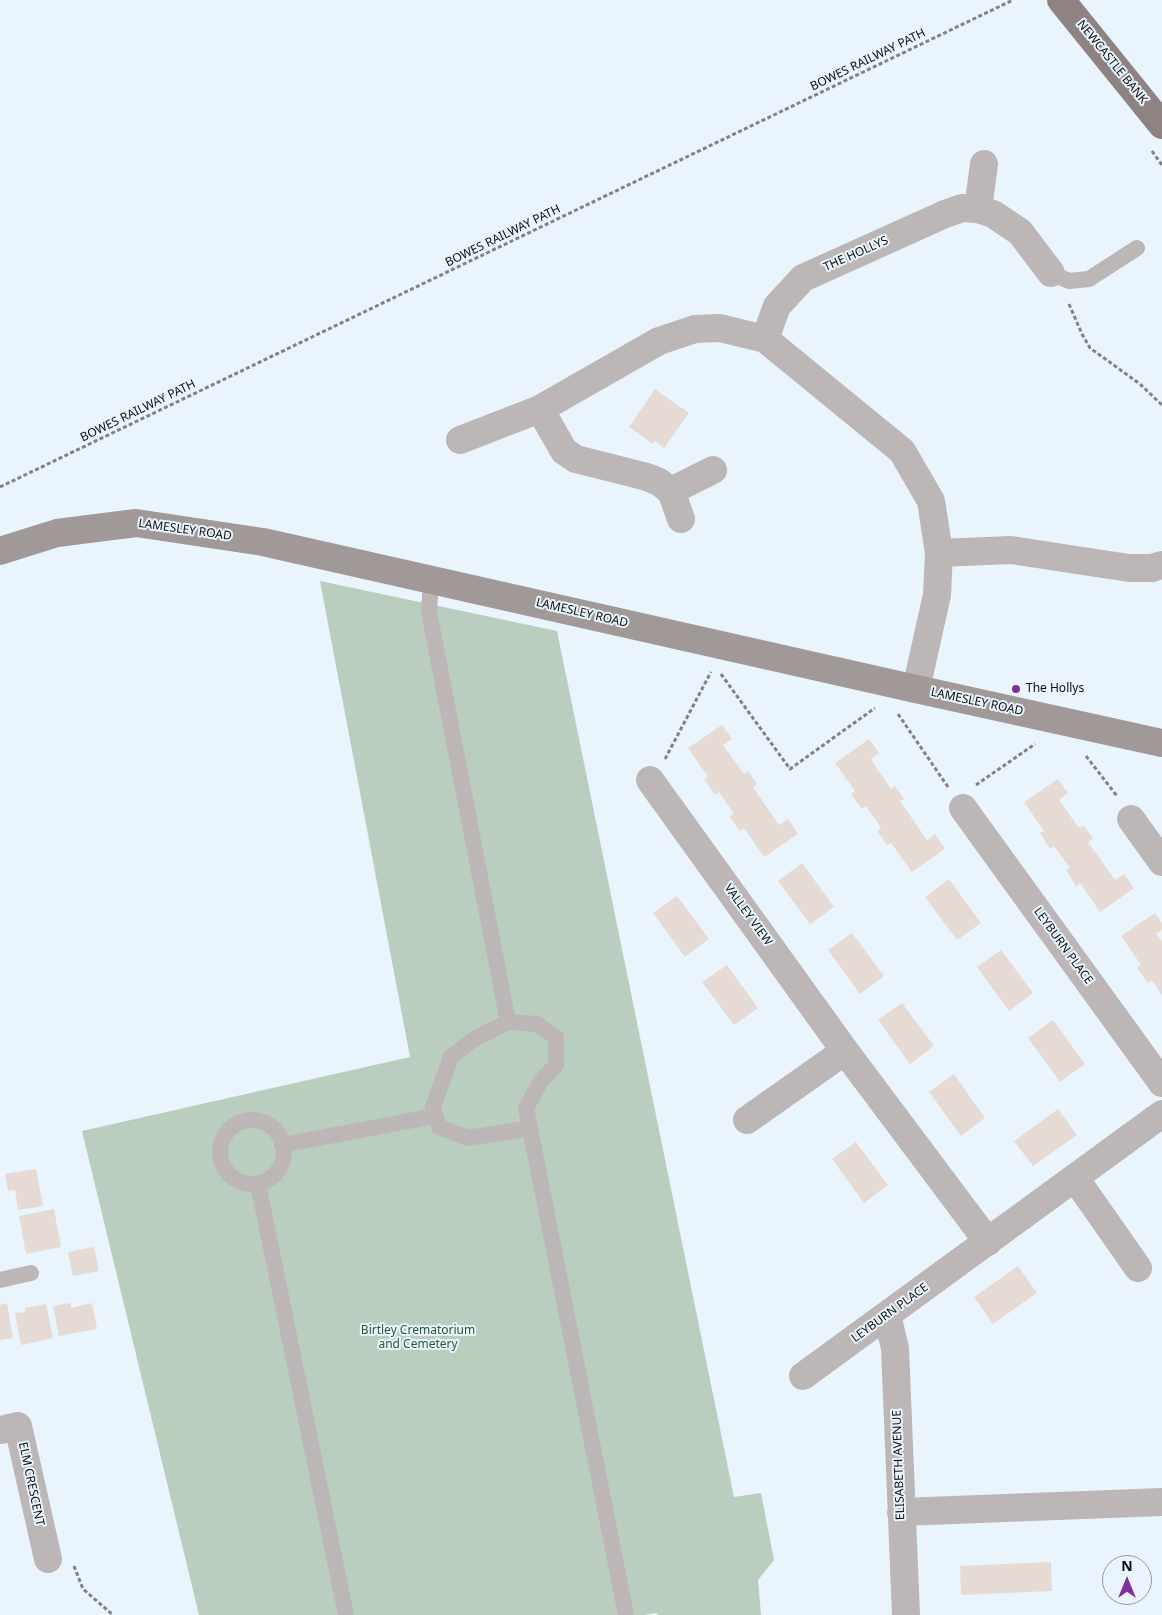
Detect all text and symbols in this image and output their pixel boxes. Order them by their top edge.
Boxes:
street label: NEWCASTLE BANK [1074,17,1150,107]
street label: BOWES RAILWAY PATH [808,26,928,94]
street label: BOWES RAILWAY PATH [443,202,563,270]
street label: THE HOLLYS [821,233,891,275]
street label: BOWES RAILWAY PATH [78,377,198,445]
street label: LAMESLEY ROAD [137,516,233,544]
street label: LAMESLEY ROAD [535,595,629,631]
place label: The Hollys [1026,682,1084,696]
marker: The Hollys [1010,683,1022,695]
street label: LAMESLEY ROAD [930,685,1024,719]
street label: VALLEY VIEW [721,881,775,949]
street label: LEYBURN PLACE [1030,905,1096,987]
street label: LEYBURN PLACE [849,1280,931,1346]
park label: Birtley Crematorium and Cemetery [361,1324,475,1352]
street label: ELISABETH AVENUE [890,1410,908,1520]
street label: ELM CRESCENT [15,1441,47,1527]
north arrow [1102,1555,1152,1605]
text: N [1121,1556,1133,1575]

